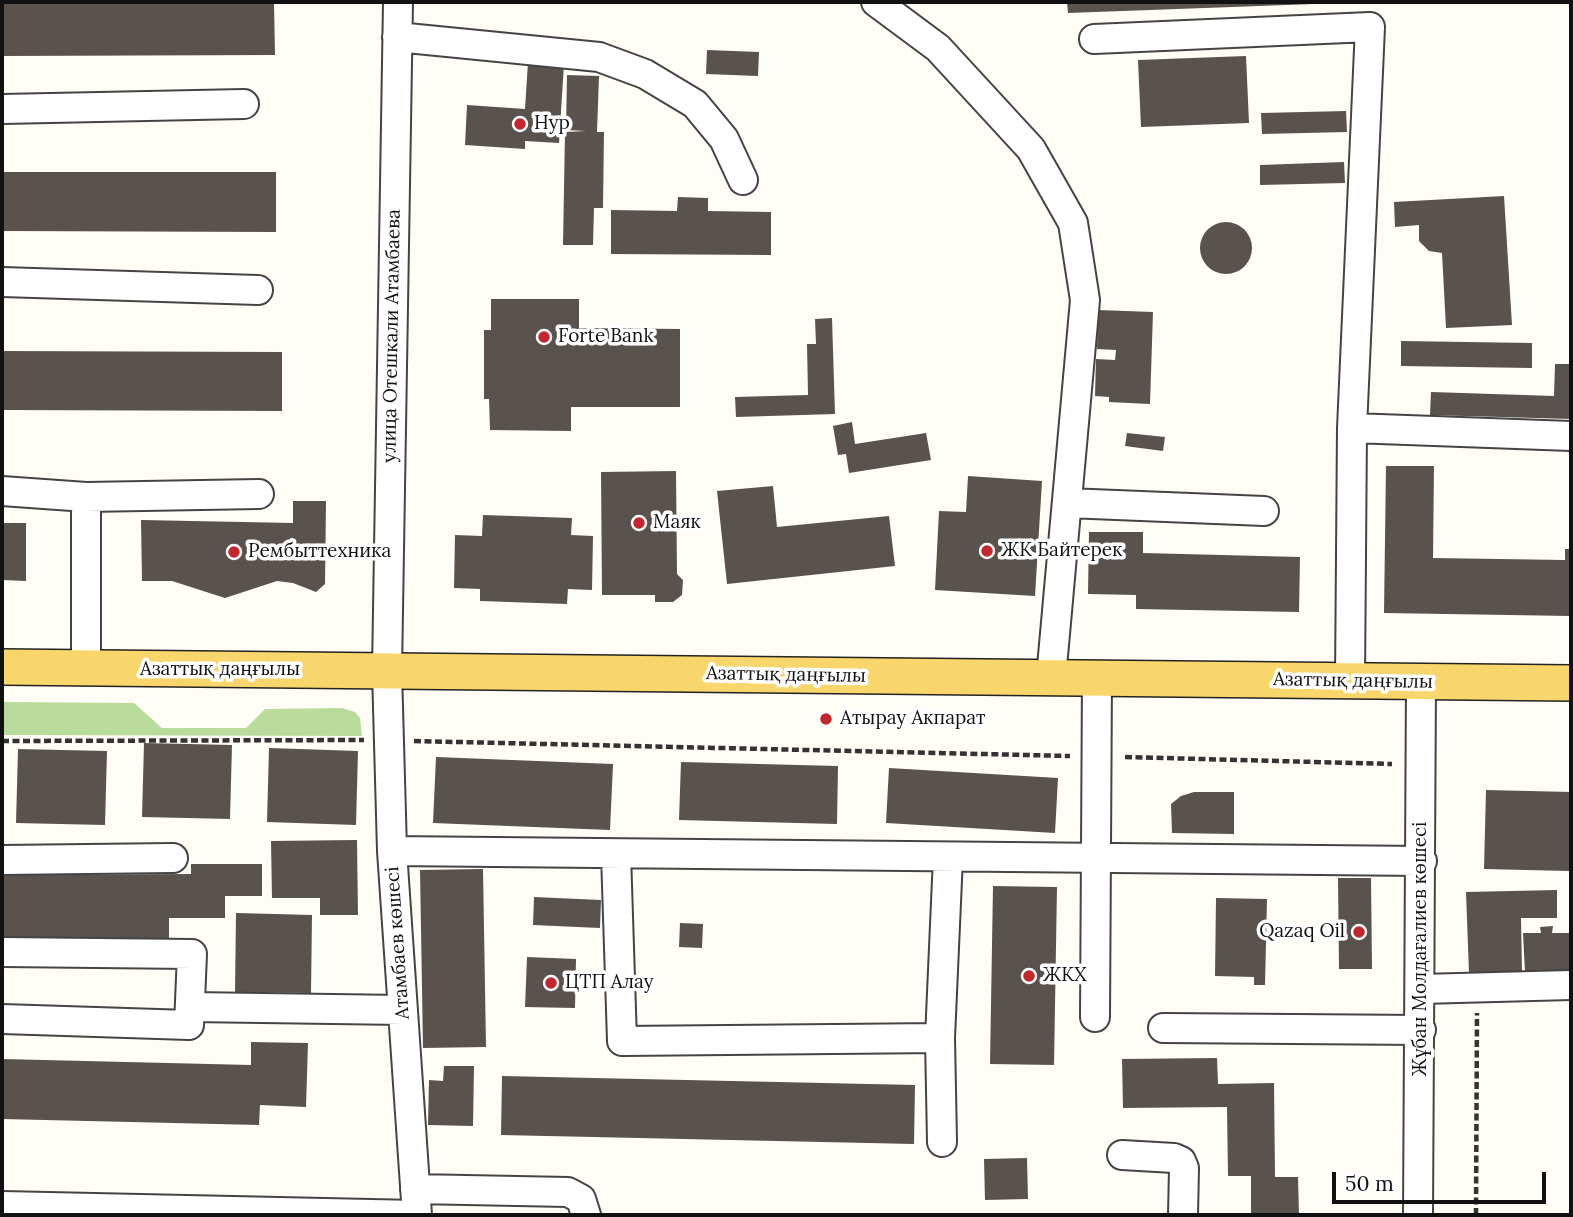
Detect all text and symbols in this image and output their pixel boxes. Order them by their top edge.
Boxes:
place label: Нур [534,113,570,135]
marker: Нур [512,116,528,132]
street label: улица Отешкали Атамбаева [378,209,406,463]
place label: Forte Bank [558,326,654,348]
marker: Forte Bank [536,329,552,345]
place label: Маяк [653,512,701,534]
marker: Маяк [631,515,647,531]
place label: ЖК Байтерек [1001,540,1122,562]
place label: Рембыттехника [248,541,391,563]
marker: ЖК Байтерек [979,543,995,559]
marker: Рембыттехника [226,544,242,560]
street label: Азаттық даңғылы [140,659,300,681]
street label: Азаттық даңғылы [706,662,866,688]
street label: Азаттық даңғылы [1273,668,1433,694]
place label: Атырау Акпарат [840,708,986,730]
marker: Атырау Акпарат [818,711,834,727]
street label: Жұбан Молдағалиев көшесі [1410,822,1432,1076]
street label: Атамбаев көшесі [381,866,415,1020]
place label: Qazaq Oil [1259,921,1345,943]
marker: Qazaq Oil [1351,924,1367,940]
place label: ЖКХ [1043,965,1087,987]
marker: ЖКХ [1021,968,1037,984]
place label: ЦТП Алау [565,972,654,994]
marker: ЦТП Алау [543,975,559,991]
scale bar [1335,1158,1548,1202]
text: 50 m [1345,1170,1394,1197]

